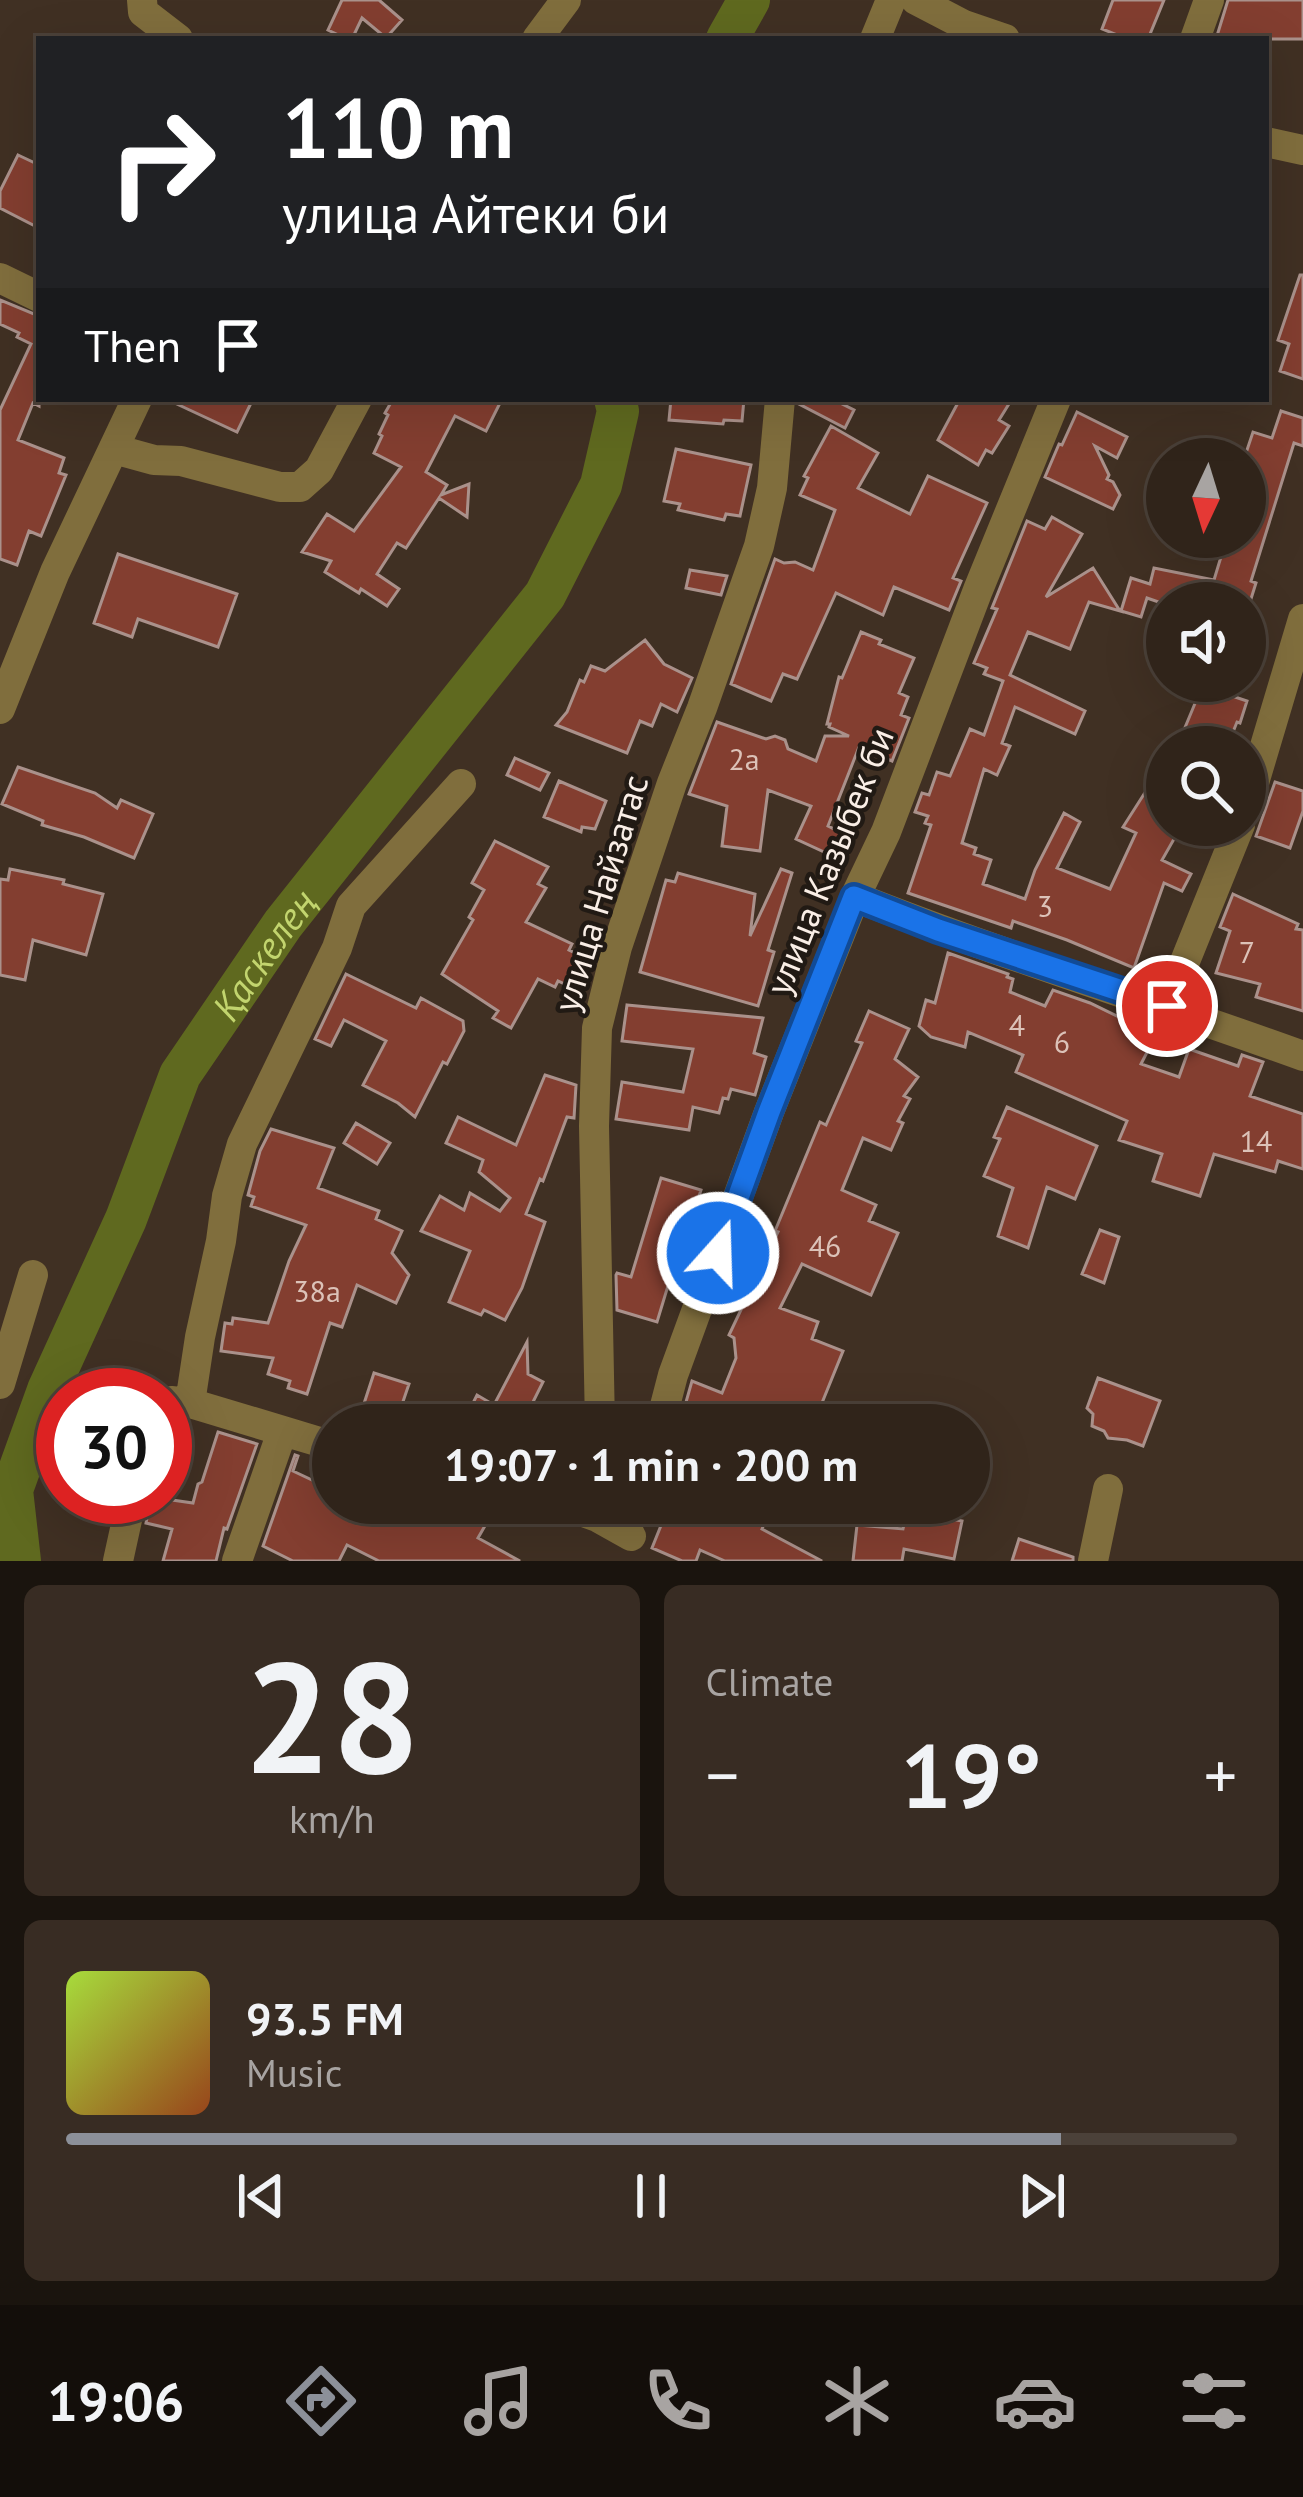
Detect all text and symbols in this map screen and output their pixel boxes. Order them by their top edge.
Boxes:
text: 110 m [282,72,514,181]
icon: right [84,84,240,240]
text: улица Айтеки би [282,178,669,248]
icon: arrive [205,312,271,378]
text: Then [84,316,181,374]
north arrow [1146,438,1266,558]
map controls [1146,438,1266,846]
button: sound [1146,582,1266,702]
street label: улица Казыбек би [754,721,904,1001]
button: search [1146,726,1266,846]
house number: 2а [728,739,760,778]
street label: улица Найзатас [542,769,658,1017]
water label: Қаскелең [199,878,327,1030]
house number: 3 [1037,886,1053,925]
house number: 7 [1239,932,1255,971]
pin [1116,955,1218,1057]
icon: arrive [1134,973,1200,1039]
house number: 4 [1009,1005,1025,1044]
house number: 6 [1054,1022,1070,1061]
house number: 14 [1240,1121,1272,1160]
position arrow [655,1190,781,1316]
house number: 46 [809,1226,841,1265]
house number: 38а [293,1271,341,1310]
speed limit sign: 30 [36,1368,192,1524]
text: 19:07 · 1 min · 200 m [444,1435,858,1493]
text: 28 [243,1614,420,1816]
text: Climate [706,1656,833,1707]
text: 19° [901,1716,1042,1833]
text: − [706,1732,739,1817]
text: + [1204,1732,1237,1817]
text: km/h [289,1793,375,1844]
text: 93.5 FM [246,1989,404,2047]
text: Music [246,2047,342,2098]
icon: previous [228,2163,294,2229]
icon: pause [618,2163,684,2229]
icon: next [1009,2163,1075,2229]
icon: directions [279,2359,363,2443]
icon: music [457,2359,541,2443]
icon: phone [636,2359,720,2443]
icon: climate [815,2359,899,2443]
icon: car [993,2359,1077,2443]
icon: filters [1172,2359,1256,2443]
text: 19:06 [47,2366,184,2436]

